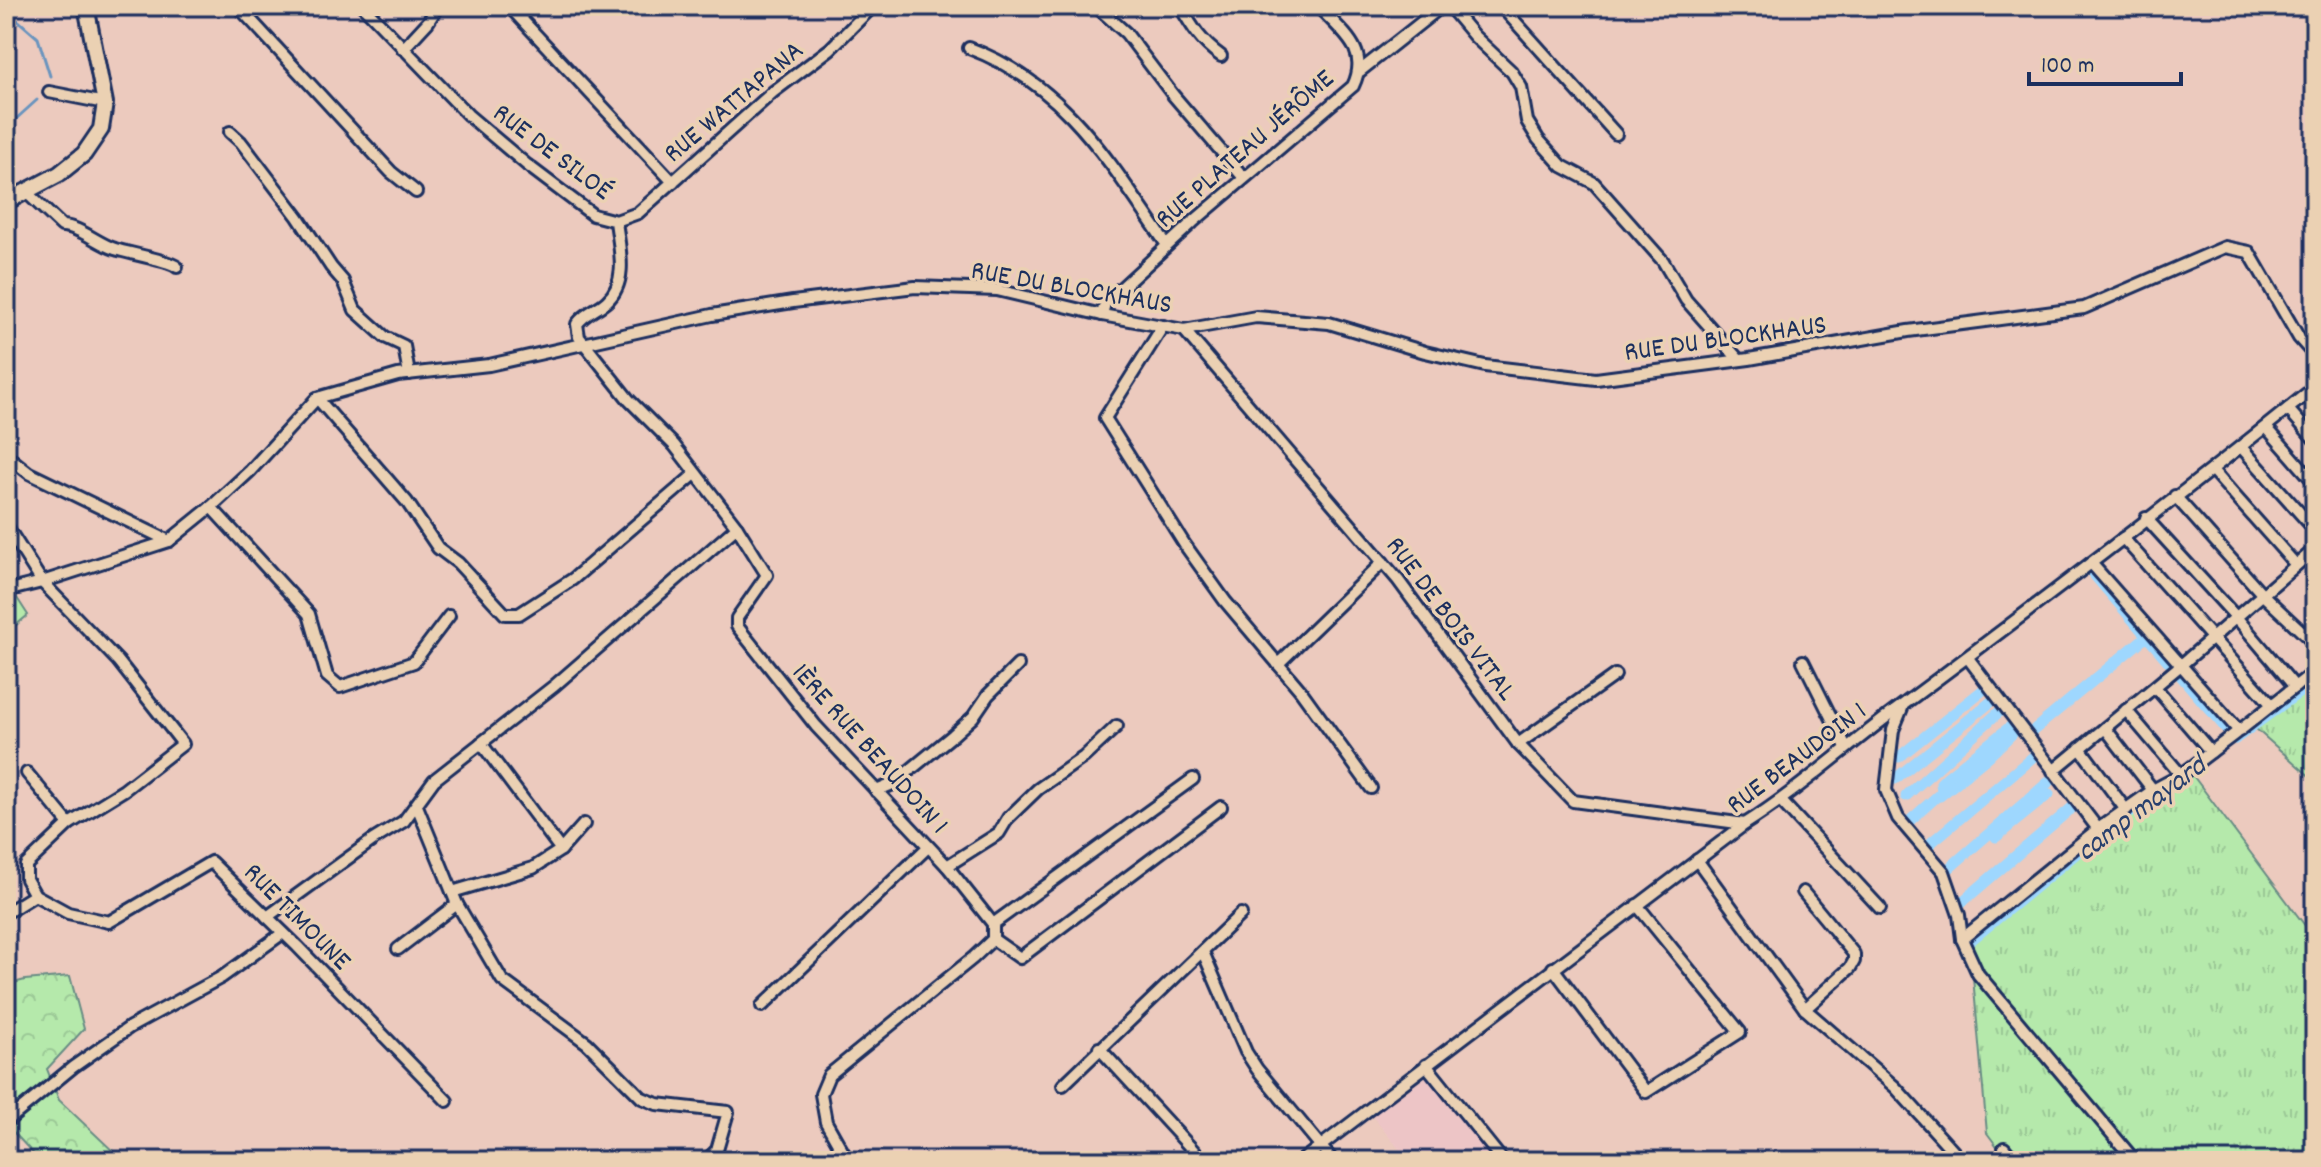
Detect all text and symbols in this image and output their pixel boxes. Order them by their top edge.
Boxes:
street label: RUE WATTAPANA [656,33,814,175]
scale bar [2029,36,2181,86]
text: 100 m [2041,50,2094,84]
street label: RUE PLATEAU JÉRÔME [1148,61,1345,240]
street label: RUE DE SILOÉ [483,96,620,213]
street label: RUE DU BLOCKHAUS [967,253,1175,327]
street label: RUE DU BLOCKHAUS [1622,307,1829,375]
street label: RUE DE BOIS VITAL [1374,529,1524,711]
street label: 1ÈRE RUE BEAUDOIN 1 [780,656,956,845]
street label: RUE BEAUDOIN 1 [1719,694,1877,826]
water label: camp mayard [2068,745,2220,874]
street label: RUE TIMOUNE [232,855,359,982]

